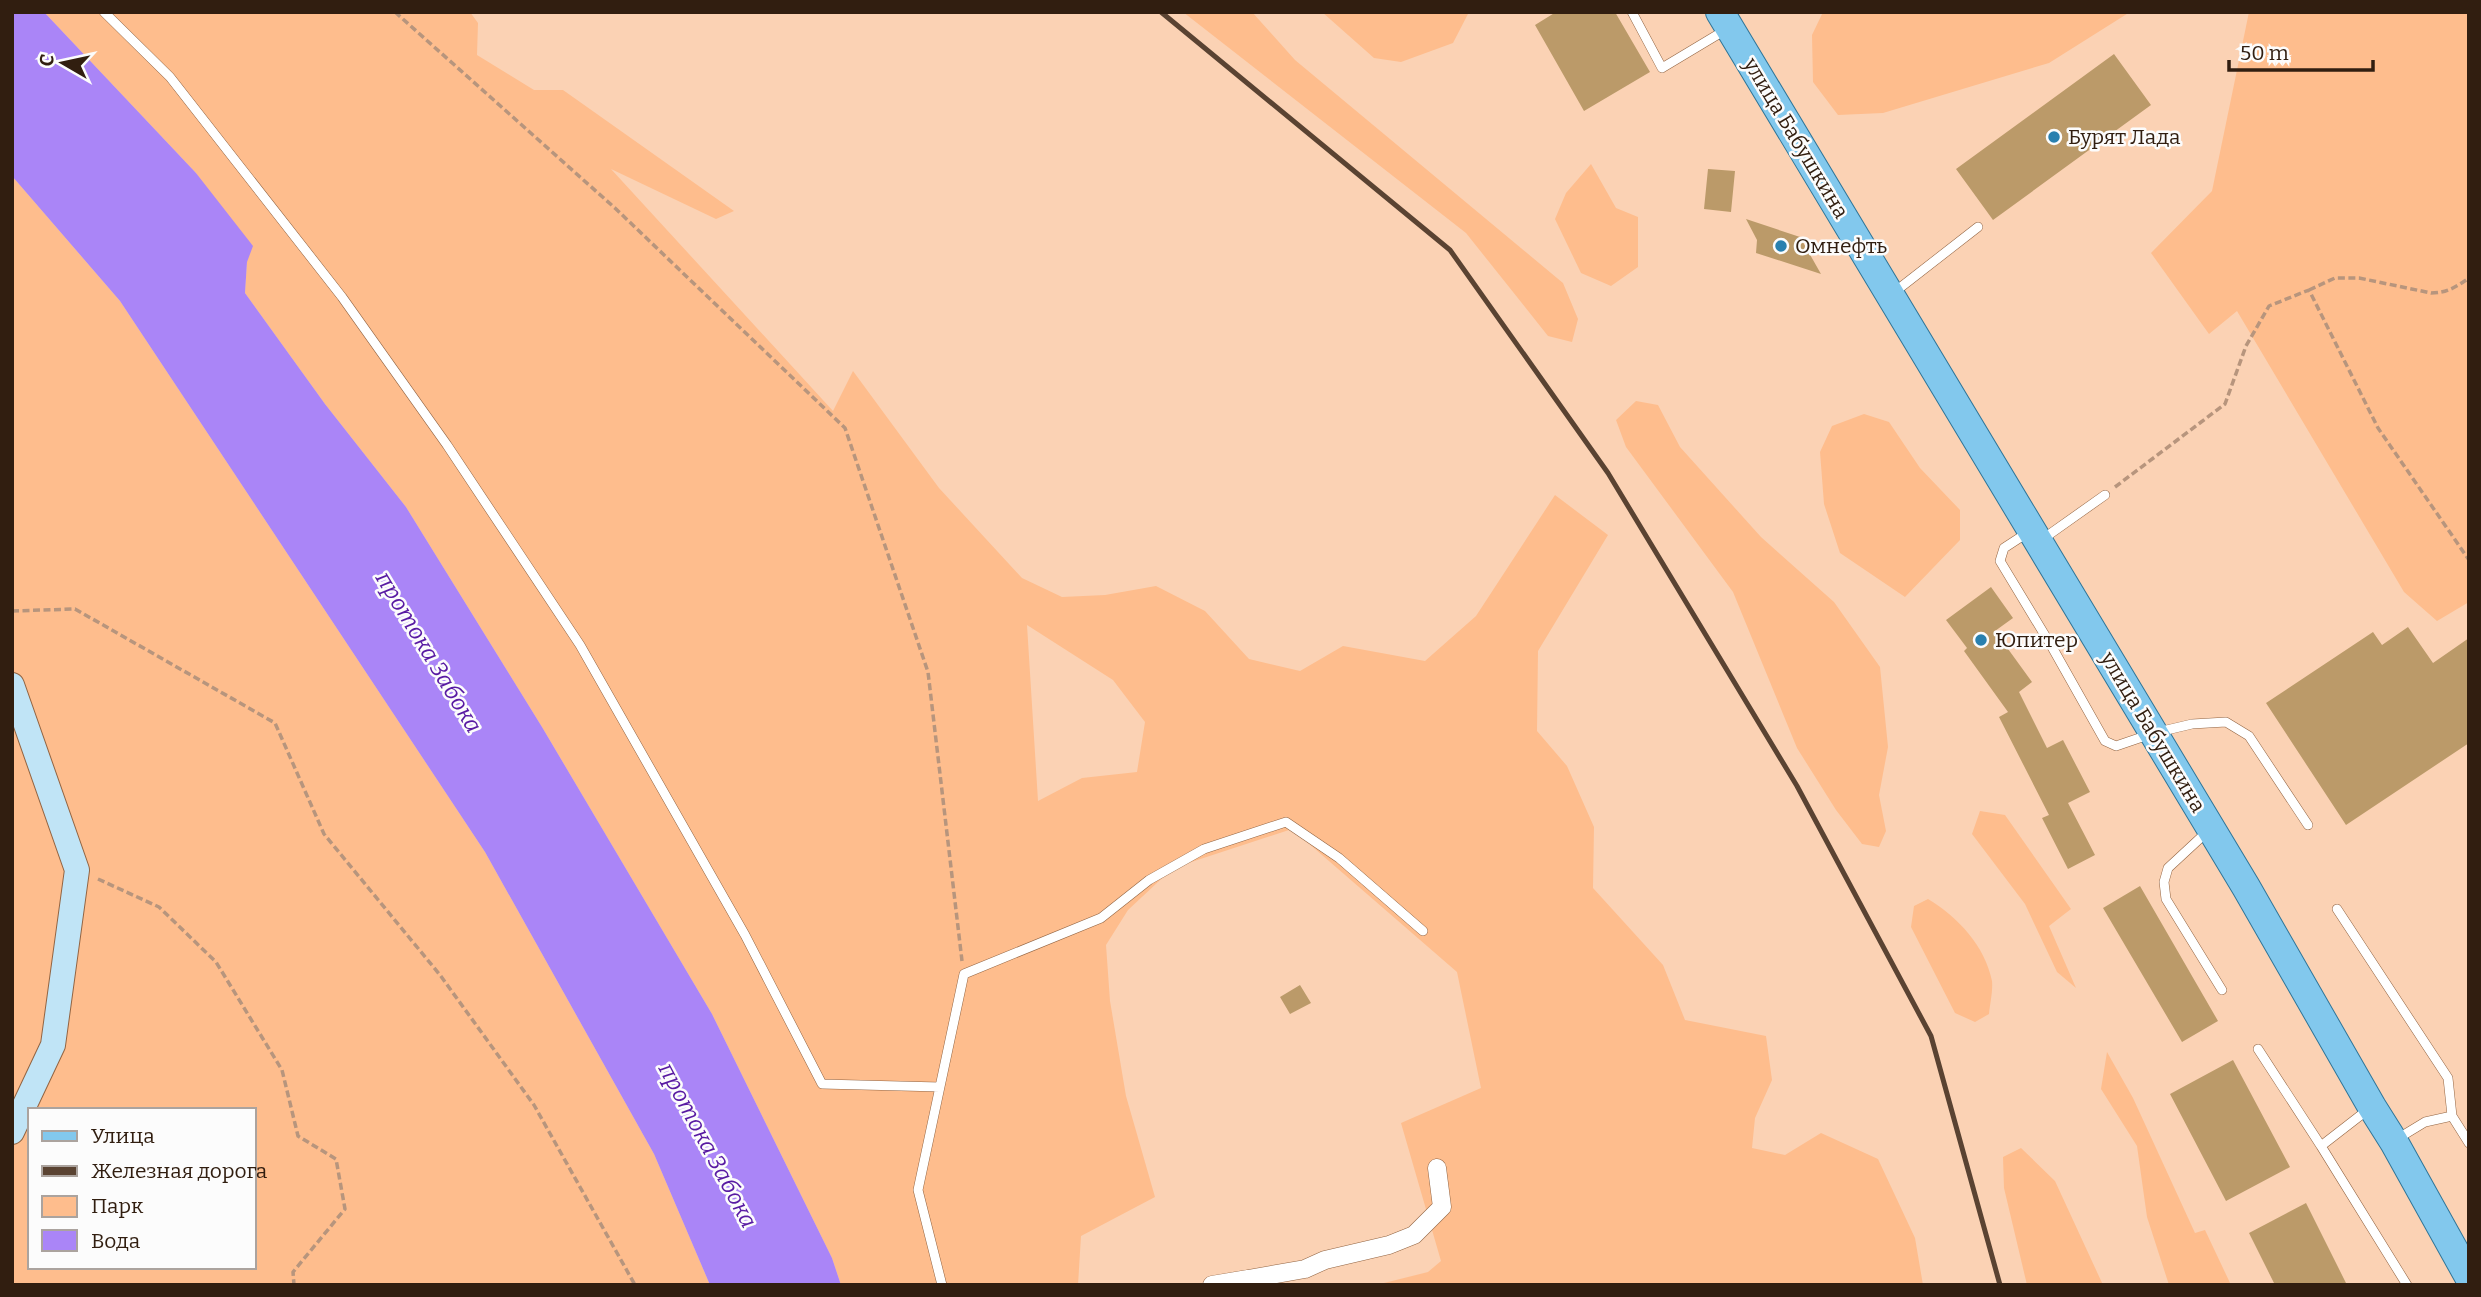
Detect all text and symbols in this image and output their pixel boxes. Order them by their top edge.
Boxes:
north arrow [28,28,98,98]
scale bar [2229,28,2372,72]
text: 50 m [2240,40,2289,66]
street label: улица Бабушкина [1737,52,1855,224]
text: С [34,53,59,68]
place label: Бурят Лада [2068,124,2181,150]
marker: Бурят Лада [2046,129,2062,145]
place label: Омнефть [1795,233,1887,259]
marker: Омнефть [1773,238,1789,254]
water label: протока Забока [369,565,488,738]
place label: Юпитер [1995,627,2078,653]
marker: Юпитер [1973,632,1989,648]
street label: улица Бабушкина [2094,646,2212,818]
water label: протока Забока [652,1057,763,1232]
legend [28,1108,256,1269]
text: Улица [91,1123,155,1149]
text: Железная дорога [91,1158,268,1184]
text: Парк [91,1193,144,1219]
text: Вода [91,1228,141,1254]

